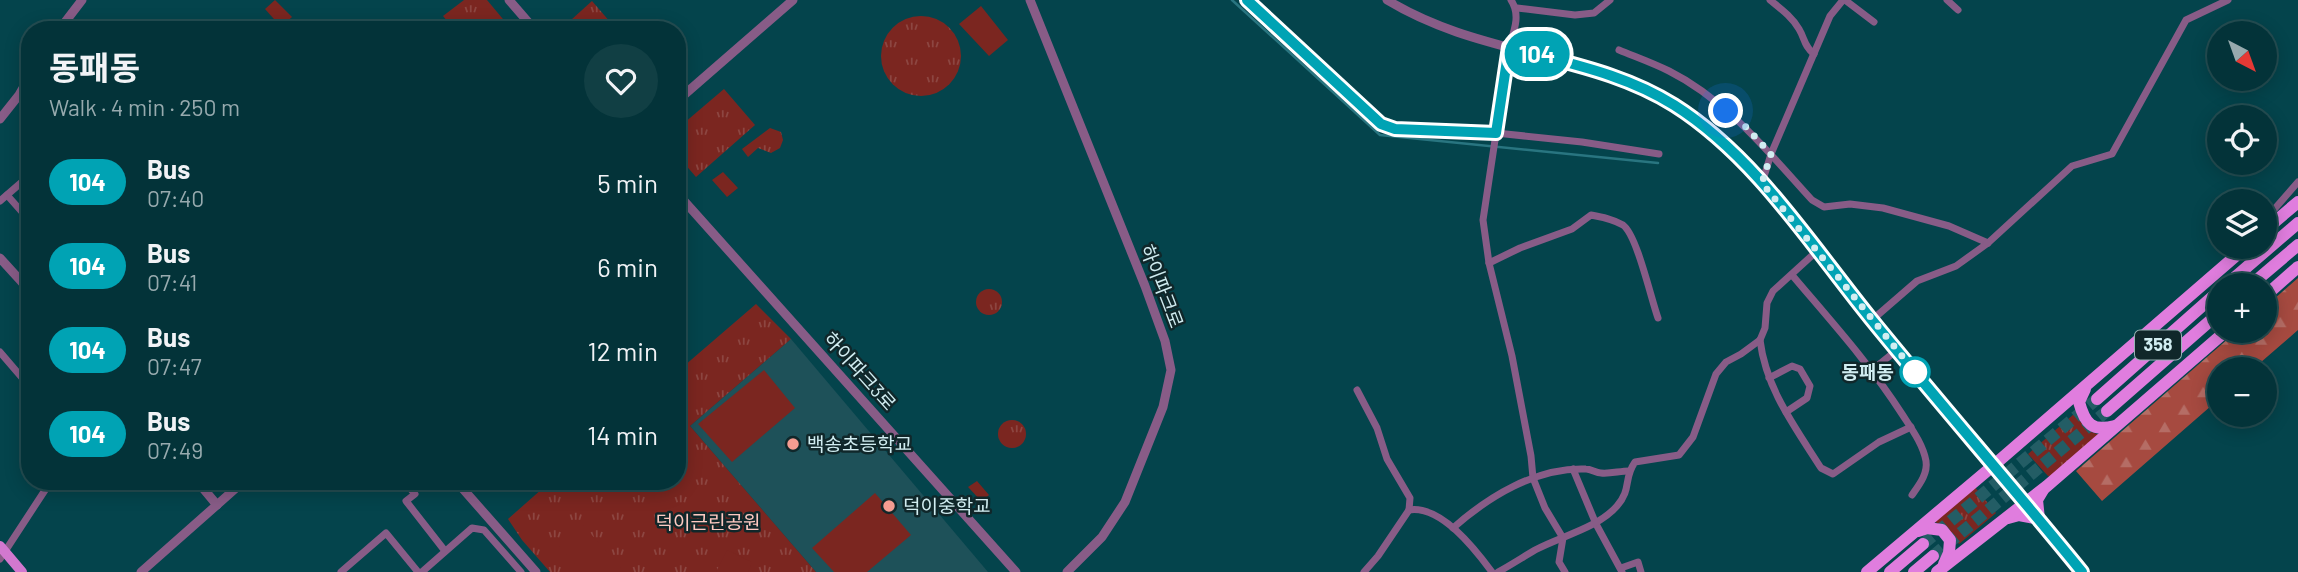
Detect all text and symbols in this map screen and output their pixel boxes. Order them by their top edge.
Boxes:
north arrow [2207,21,2277,91]
map controls [2207,21,2277,427]
line badge: 104 [1497,31,1577,77]
text: 104 [1519,39,1555,68]
button: heart [584,44,658,118]
text: 동패동 [49,47,140,87]
text: Walk · 4 min · 250 m [49,93,240,121]
your location [1708,93,1743,128]
button: locate [2207,105,2277,175]
text: Bus [147,153,190,184]
text: 104 [69,167,106,196]
text: 5 min [597,167,658,198]
text: 07:40 [147,184,204,212]
button: layers [2207,189,2277,259]
text: Bus [147,237,190,268]
street label: 하이파크로 [1136,241,1189,331]
text: 104 [69,251,106,280]
text: 6 min [597,251,658,282]
text: 07:41 [147,268,197,296]
button: + [2207,273,2277,343]
text: Bus [147,321,190,352]
street label: 하이파크3로 [819,327,901,414]
road number: 358 [2135,330,2181,360]
text: 104 [69,335,106,364]
text: 12 min [588,335,658,366]
text: 07:47 [147,352,202,380]
marker: 동패동 [1900,357,1930,387]
button: − [2207,357,2277,427]
place label: 동패동 [1842,360,1894,383]
text: Bus [147,405,190,436]
text: 104 [69,419,106,448]
text: 14 min [587,419,658,450]
place label: 백송초등학교 [807,432,912,455]
text: 07:49 [147,436,203,464]
marker: 백송초등학교 [785,436,801,452]
place label: 덕이중학교 [903,494,990,517]
marker: 덕이중학교 [881,498,897,514]
park label: 덕이근린공원 [656,510,760,533]

